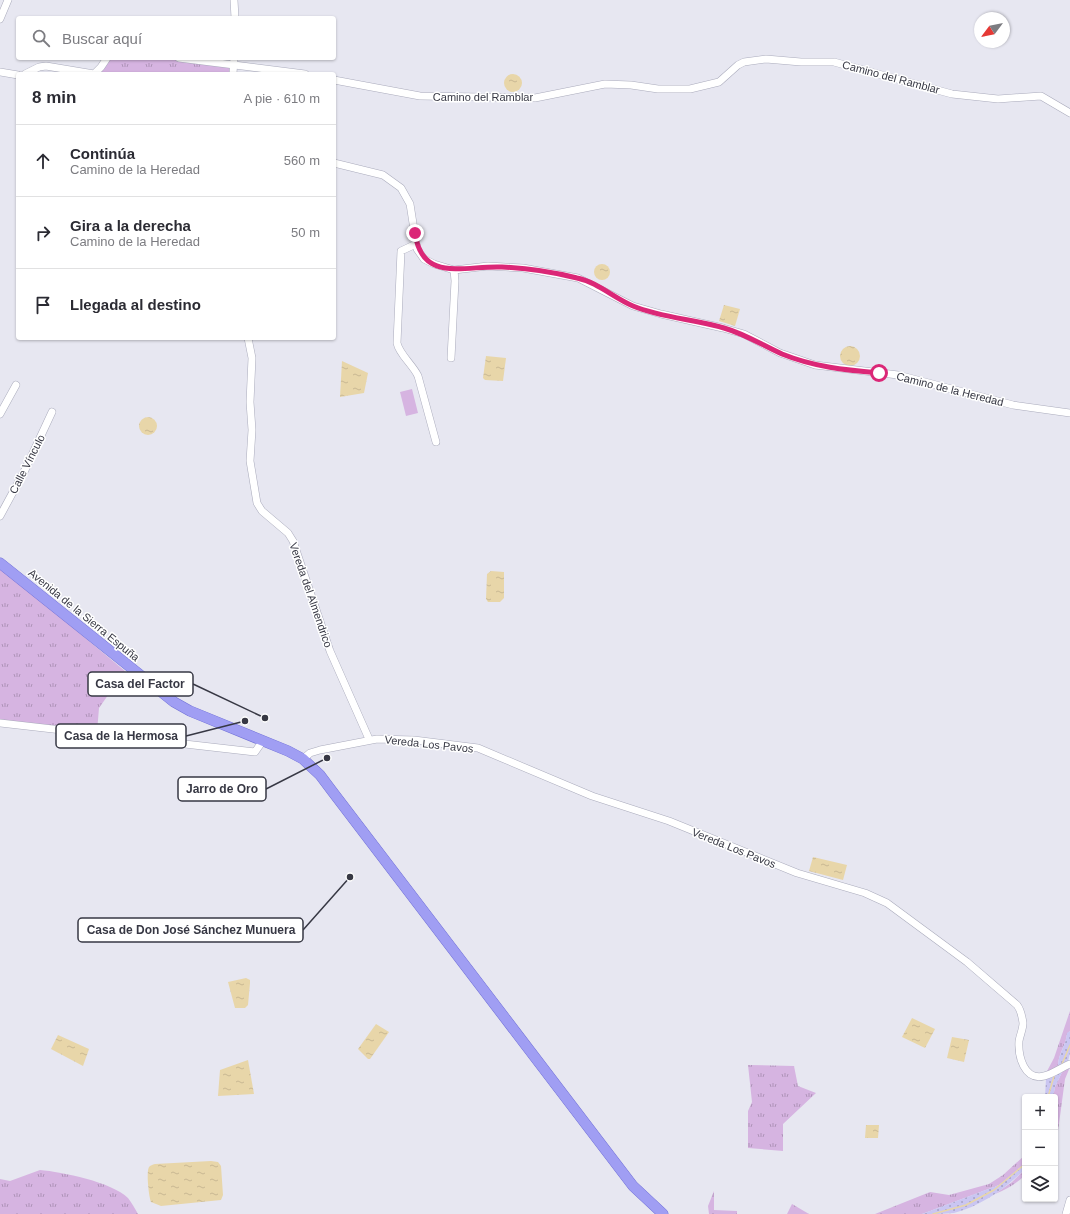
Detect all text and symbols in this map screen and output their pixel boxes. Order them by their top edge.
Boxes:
north arrow [974,12,1010,48]
search box [16,16,336,60]
icon: search [30,27,52,49]
text: Buscar aquí [62,30,142,47]
street label: Camino del Ramblar [841,58,941,96]
text: 8 min [32,88,76,107]
text: A pie · 610 m [243,91,320,106]
street label: Camino del Ramblar [433,91,533,103]
text: Continúa [70,145,135,162]
icon: ahead [32,150,54,172]
text: 560 m [284,153,320,168]
text: Camino de la Heredad [70,162,200,177]
text: Gira a la derecha [70,217,191,234]
icon: right [32,222,54,244]
route end [406,224,424,242]
text: 50 m [291,225,320,240]
text: Camino de la Heredad [70,234,200,249]
icon: arrive [32,294,54,316]
text: Llegada al destino [70,296,201,313]
route start [870,364,888,382]
street label: Camino de la Heredad [895,370,1005,408]
street label: Calle Vínculo [7,432,47,496]
street label: Vereda del Almendrico [287,541,335,649]
street label: Avenida de la Sierra Espuña [26,567,143,664]
callout: Casa del Factor [88,672,193,696]
text: Casa del Factor [95,677,185,691]
callout: Casa de la Hermosa [56,724,186,748]
text: Casa de la Hermosa [64,729,178,743]
street label: Vereda Los Pavos [384,733,475,755]
callout: Jarro de Oro [178,777,266,801]
text: Jarro de Oro [186,782,258,796]
street label: Vereda Los Pavos [690,826,778,870]
callout: Casa de Don José Sánchez Munuera [78,918,303,942]
text: Casa de Don José Sánchez Munuera [87,923,296,937]
map controls [1022,1094,1058,1202]
button: + [1022,1094,1058,1130]
button: − [1022,1130,1058,1166]
button: layers [1022,1166,1058,1202]

